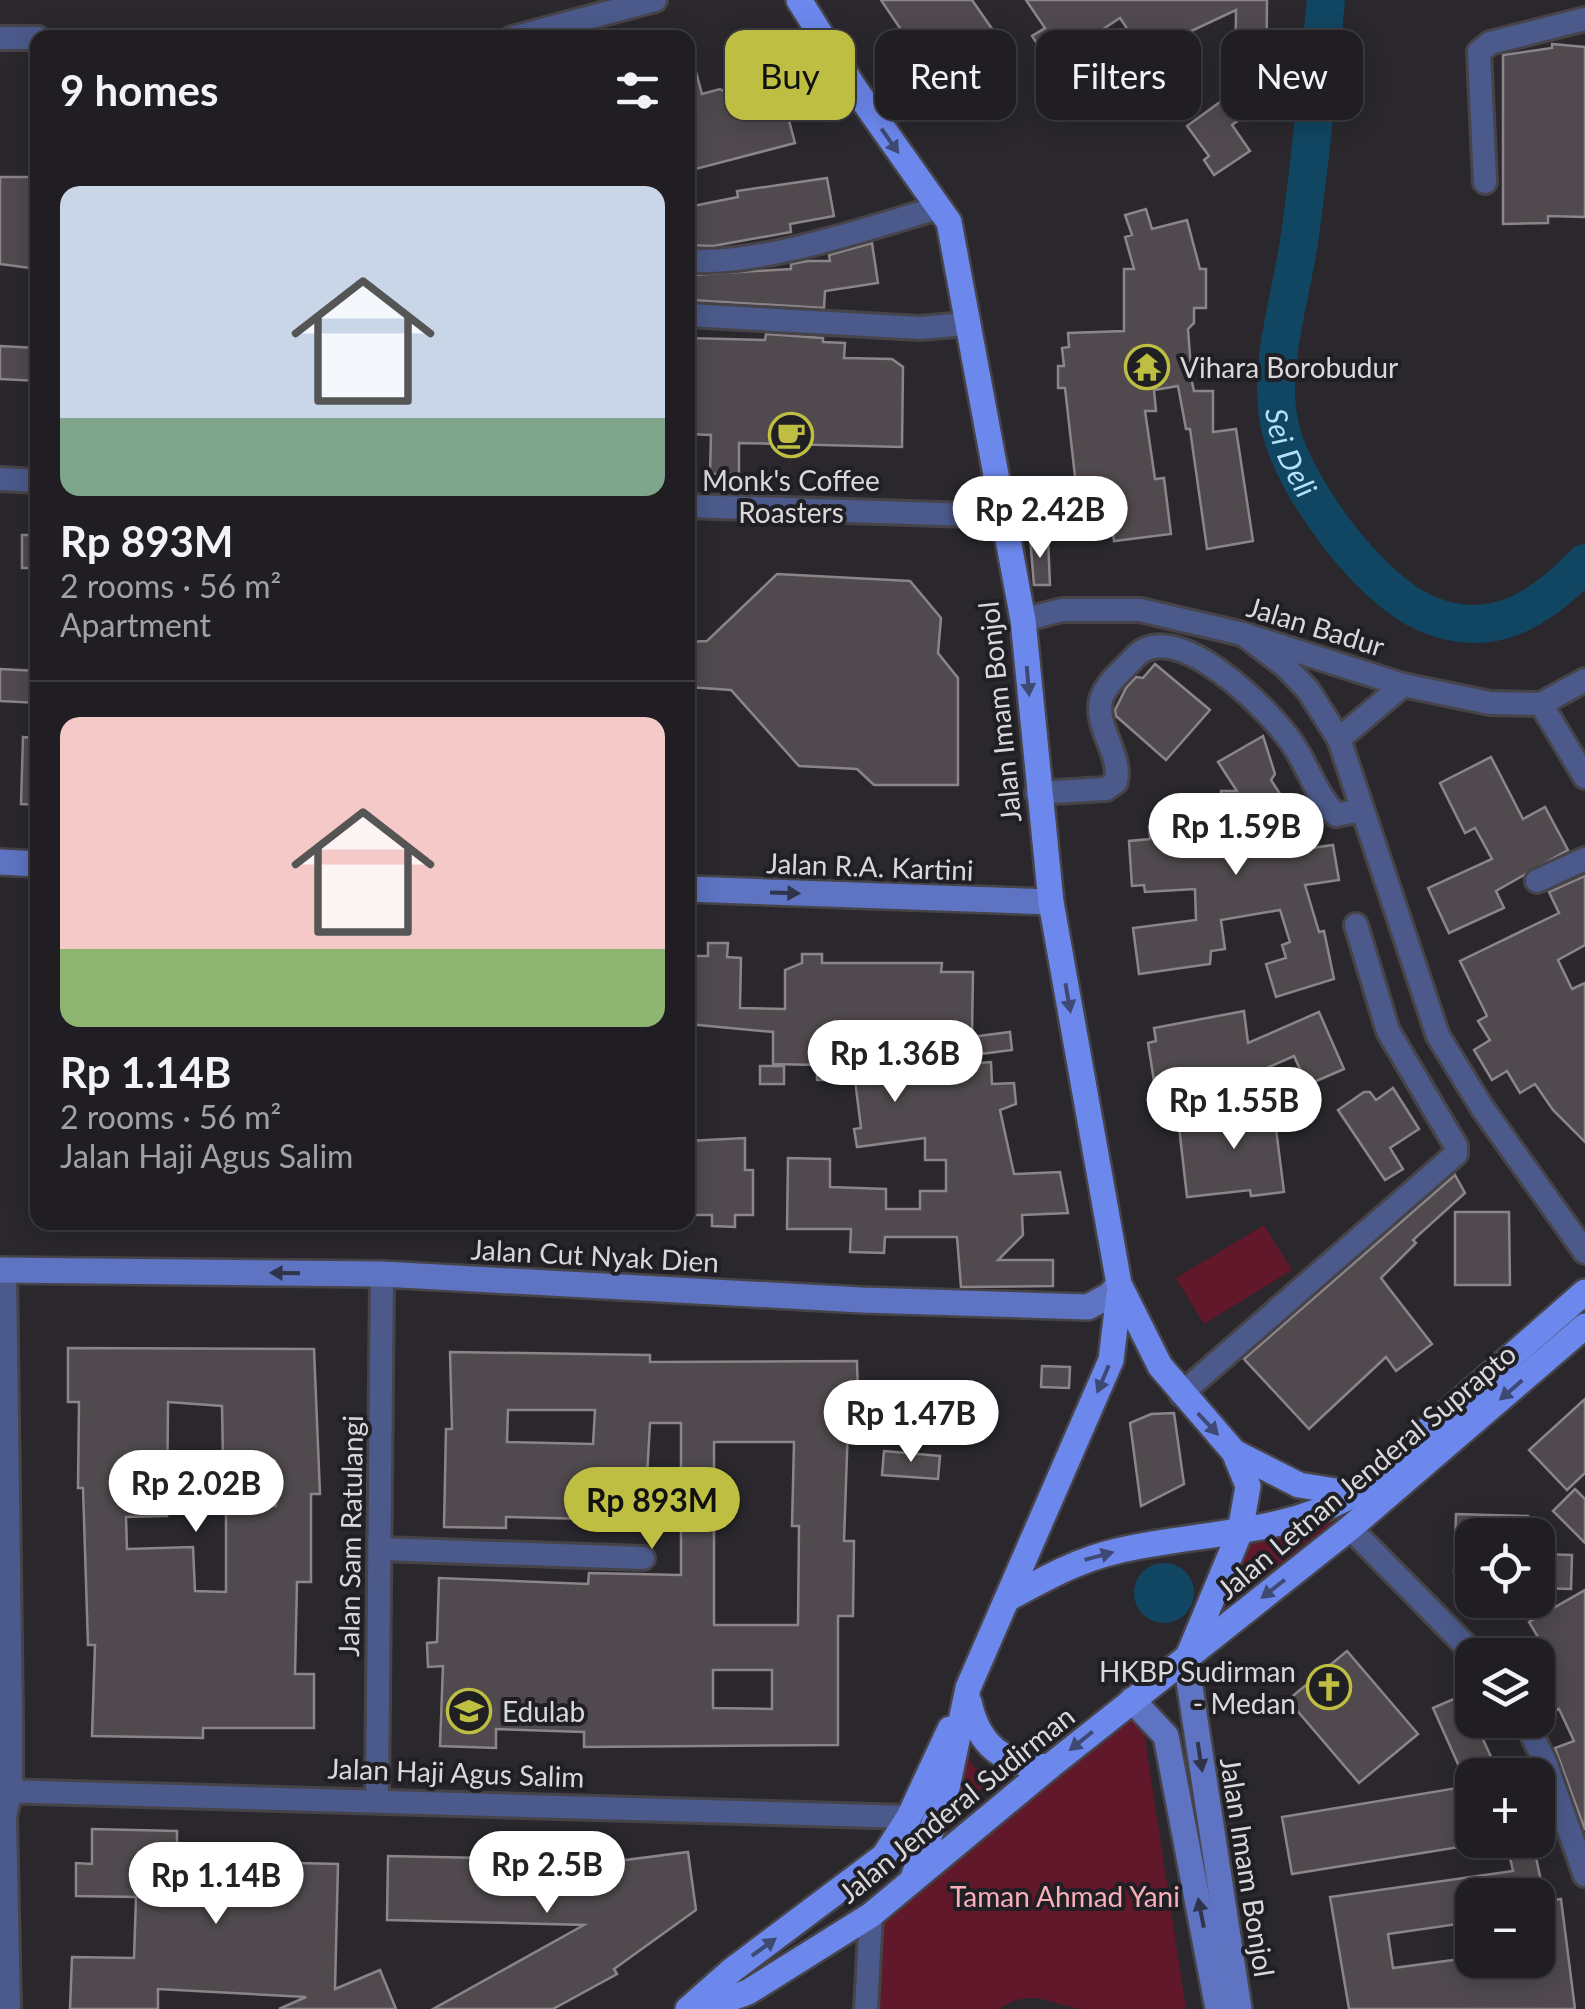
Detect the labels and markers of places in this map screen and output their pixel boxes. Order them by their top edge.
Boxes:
temple icon: Vihara Borobudur [1124,344,1170,390]
place label: Vihara Borobudur [1180,350,1398,384]
cafe icon: Monk's Coffee Roasters [768,412,814,458]
place label: Monk's Coffee Roasters [702,463,880,529]
pin: Rp 2.42B [937,476,1143,561]
pin: Rp 1.59B [1133,793,1339,878]
pin: Rp 1.36B [792,1020,998,1105]
pin: Rp 1.55B [1131,1067,1337,1152]
pin: Rp 1.47B [808,1380,1014,1465]
pin: Rp 2.02B [93,1450,299,1535]
pin: Rp 893M [560,1467,744,1552]
place label: HKBP Sudirman - Medan [1099,1654,1296,1720]
church icon: HKBP Sudirman - Medan [1306,1664,1352,1710]
school or university icon: Edulab [446,1688,492,1734]
place label: Edulab [502,1694,585,1728]
pin: Rp 2.5B [455,1831,639,1916]
pin: Rp 1.14B [113,1842,319,1927]

